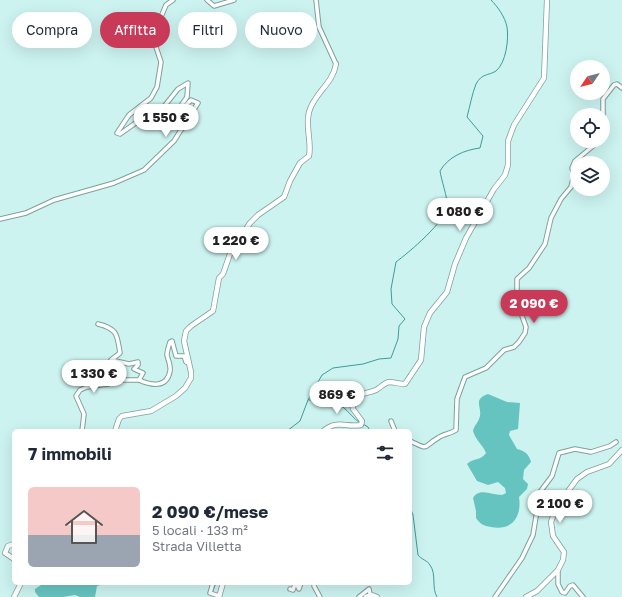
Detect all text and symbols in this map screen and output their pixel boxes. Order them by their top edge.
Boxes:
chip: Compra [12,12,92,48]
chip: Affitta [100,12,170,48]
chip: Filtri [178,12,237,48]
chip: Nuovo [245,12,317,48]
north arrow [570,60,610,100]
map controls [570,60,610,196]
pin: 1 550 € [129,104,203,138]
button: locate [570,108,610,148]
text: 1 550 € [143,109,189,125]
button: layers [570,156,610,196]
pin: 1 080 € [423,198,497,232]
text: 1 080 € [436,203,484,219]
pin: 1 220 € [199,227,273,261]
text: 1 220 € [213,232,259,248]
pin: 2 090 € [497,290,571,324]
text: 2 090 € [510,295,558,311]
pin: 1 330 € [57,360,131,394]
text: 1 330 € [71,365,117,381]
pin: 869 € [309,381,365,415]
text: 869 € [318,386,356,402]
icon: filters [374,442,396,464]
text: 7 immobili [28,443,112,464]
pin: 2 100 € [523,490,597,524]
text: 2 100 € [536,495,584,511]
text: 2 090 €/mese [152,501,268,522]
icon: home [60,503,108,551]
text: 5 locali · 133 m² [152,522,248,538]
text: Strada Villetta [152,538,242,554]

